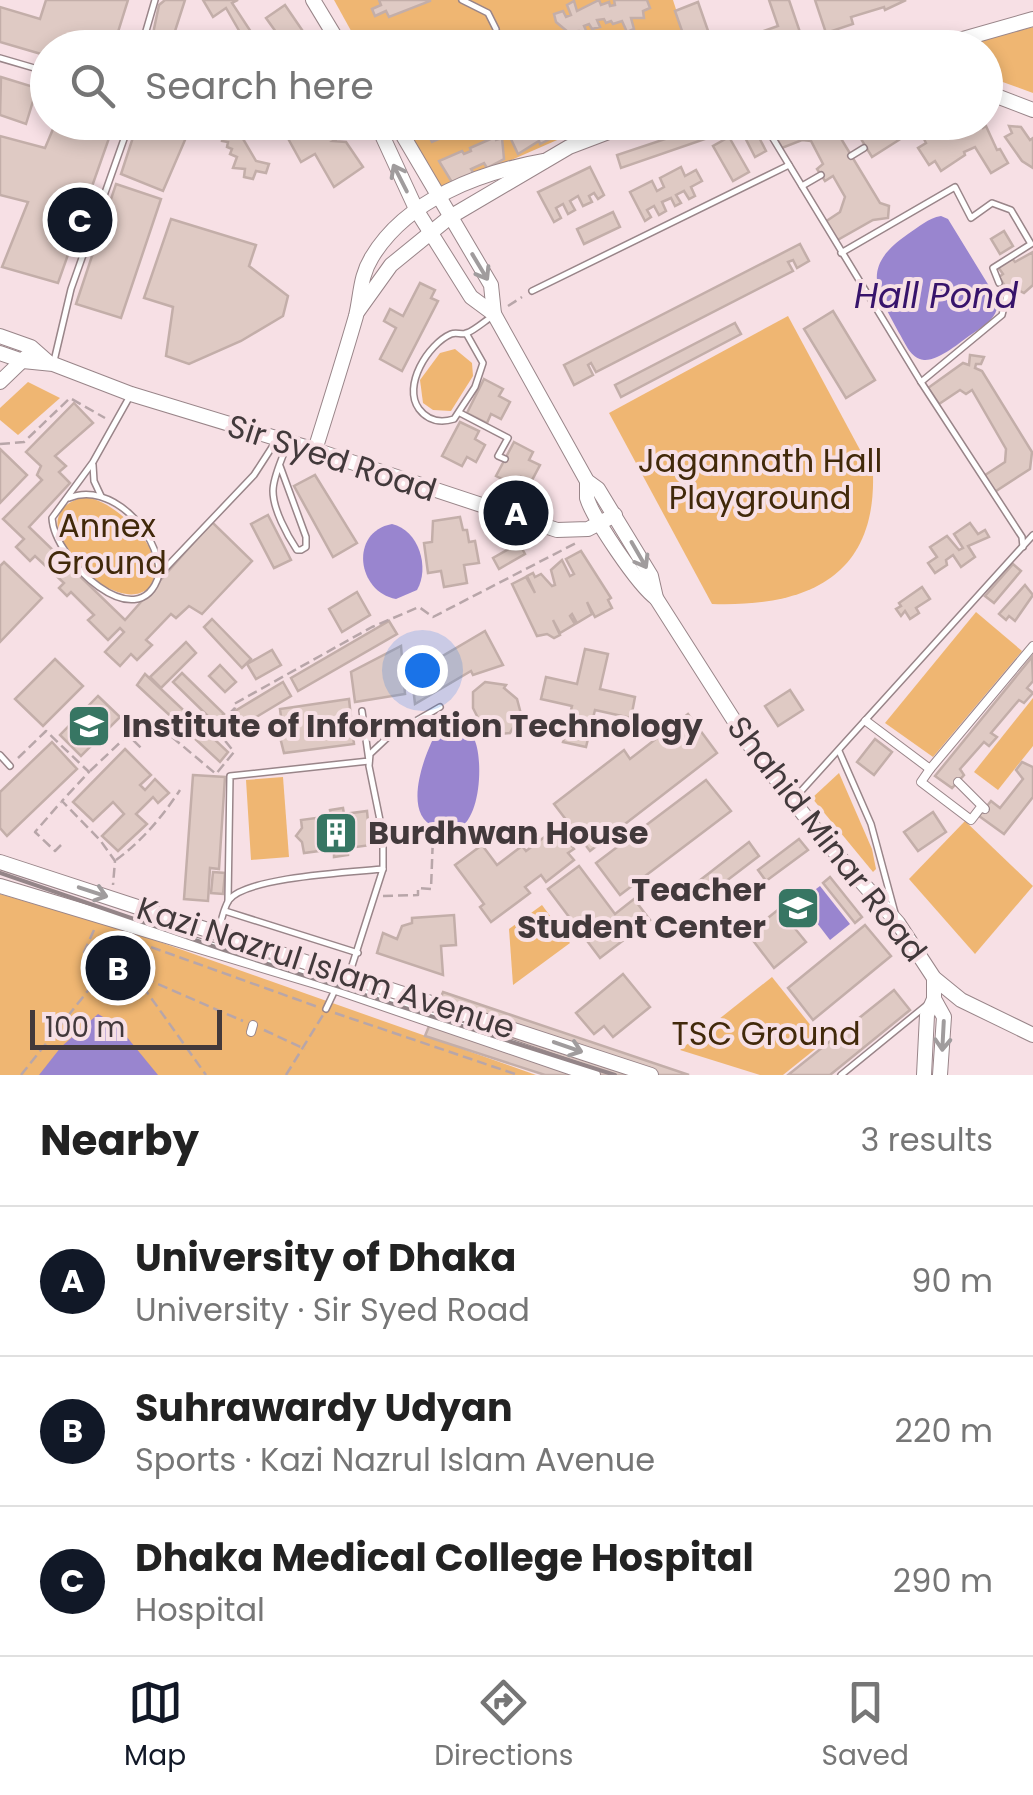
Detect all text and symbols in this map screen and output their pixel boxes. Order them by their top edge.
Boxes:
search box [30,30,1003,140]
icon: search [65,58,120,113]
text: Search here [145,59,374,112]
one-way arrow [390,163,409,193]
pin: C [48,182,112,258]
one-way arrow [470,252,490,281]
water label: Hall Pond [854,271,1018,320]
street label: Sir Syed Road [222,403,442,512]
park label: Jagannath Hall Playground [638,438,882,520]
pin: A [484,476,548,550]
park label: Annex Ground [47,503,167,585]
one-way arrow [629,540,649,569]
your location [397,645,448,696]
school or university icon: Institute of Information Technology [66,703,112,749]
place label: Institute of Information Technology [122,703,703,748]
street label: Shahid Minar Road [717,706,938,971]
building icon: Burdhwan House [313,810,359,856]
place label: Burdhwan House [368,810,648,855]
place label: Teacher Student Center [517,867,766,949]
one-way arrow [76,884,108,902]
street label: Kazi Nazrul Islam Avenue [131,885,521,1050]
school or university icon: Teacher Student Center [775,885,821,931]
pin: B [86,930,150,1006]
scale bar [30,1005,222,1050]
text: 100 m [45,1008,125,1047]
park label: TSC Ground [671,1011,861,1056]
one-way arrow [933,1019,952,1051]
one-way arrow [552,1040,583,1058]
text: Nearby [40,1111,199,1170]
text: 3 results [860,1117,993,1162]
text: University of Dhaka [135,1231,516,1284]
text: A [61,1258,84,1303]
text: 90 m [911,1258,993,1303]
text: University · Sir Syed Road [135,1287,530,1332]
text: Suhrawardy Udyan [135,1381,513,1434]
text: B [62,1408,83,1453]
text: 220 m [895,1408,993,1453]
text: Sports · Kazi Nazrul Islam Avenue [135,1437,655,1482]
text: Dhaka Medical College Hospital [135,1531,754,1584]
text: C [60,1558,85,1603]
text: 290 m [893,1558,993,1603]
text: Hospital [135,1587,265,1632]
tab: Map [124,1675,186,1777]
tab: Directions [434,1675,573,1777]
tab: Saved [822,1675,909,1777]

